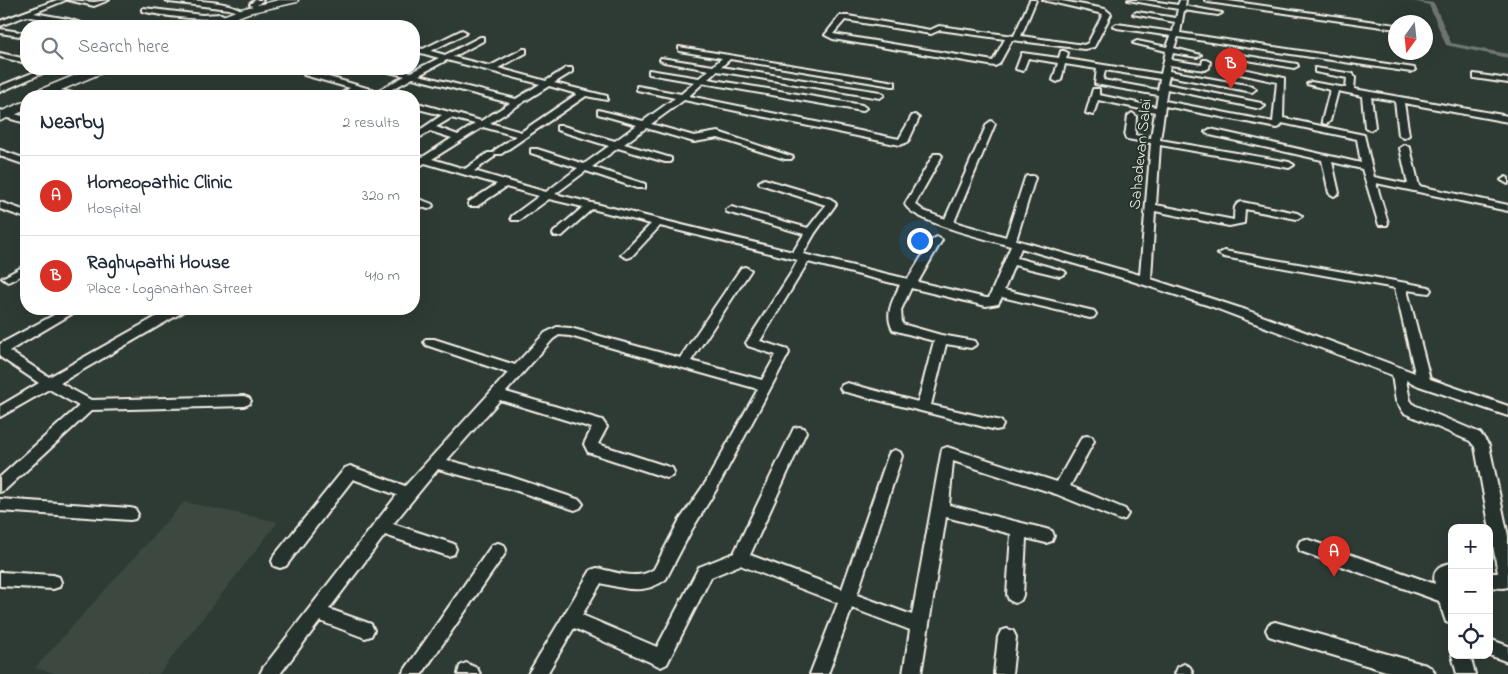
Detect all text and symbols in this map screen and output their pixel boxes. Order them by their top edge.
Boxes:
north arrow [1388,15,1433,60]
search box [20,20,420,75]
icon: search [38,34,66,62]
text: Search here [78,34,169,61]
pin: B [1215,48,1247,89]
street label: Sahadevan Salai [1123,97,1159,211]
text: Nearby [40,108,104,138]
text: 2 results [342,111,400,135]
text: Homeopathic Clinic [87,170,232,197]
text: A [51,184,61,208]
text: 320 m [362,184,400,208]
text: Hospital [87,197,141,221]
your location [907,228,933,254]
text: Raghupathi House [87,250,229,277]
text: B [51,264,61,288]
text: 410 m [365,264,400,288]
text: Place · Loganathan Street [87,277,253,301]
map controls [1448,524,1493,659]
button: + [1448,524,1493,569]
pin: A [1318,536,1350,577]
button: − [1448,569,1493,614]
button: locate [1448,614,1493,659]

